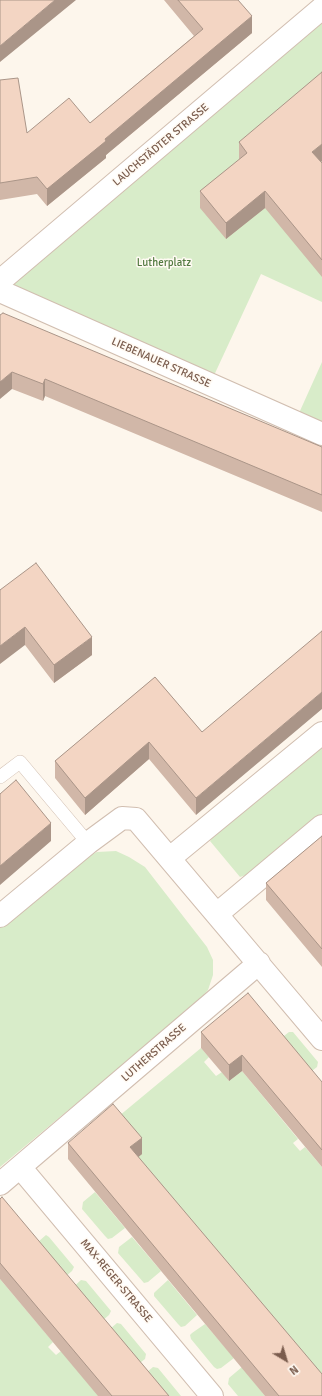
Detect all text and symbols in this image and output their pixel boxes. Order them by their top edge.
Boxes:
street label: LAUCHSTÄDTER STRASSE [110,101,212,189]
park label: Lutherplatz [137,256,191,270]
street label: LIEBENAUER STRASSE [109,335,213,391]
street label: LUTHERSTRASSE [119,1021,189,1085]
street label: MAX-REGER-STRASSE [77,1237,155,1325]
north arrow [266,1340,306,1380]
text: N [287,1362,301,1377]

